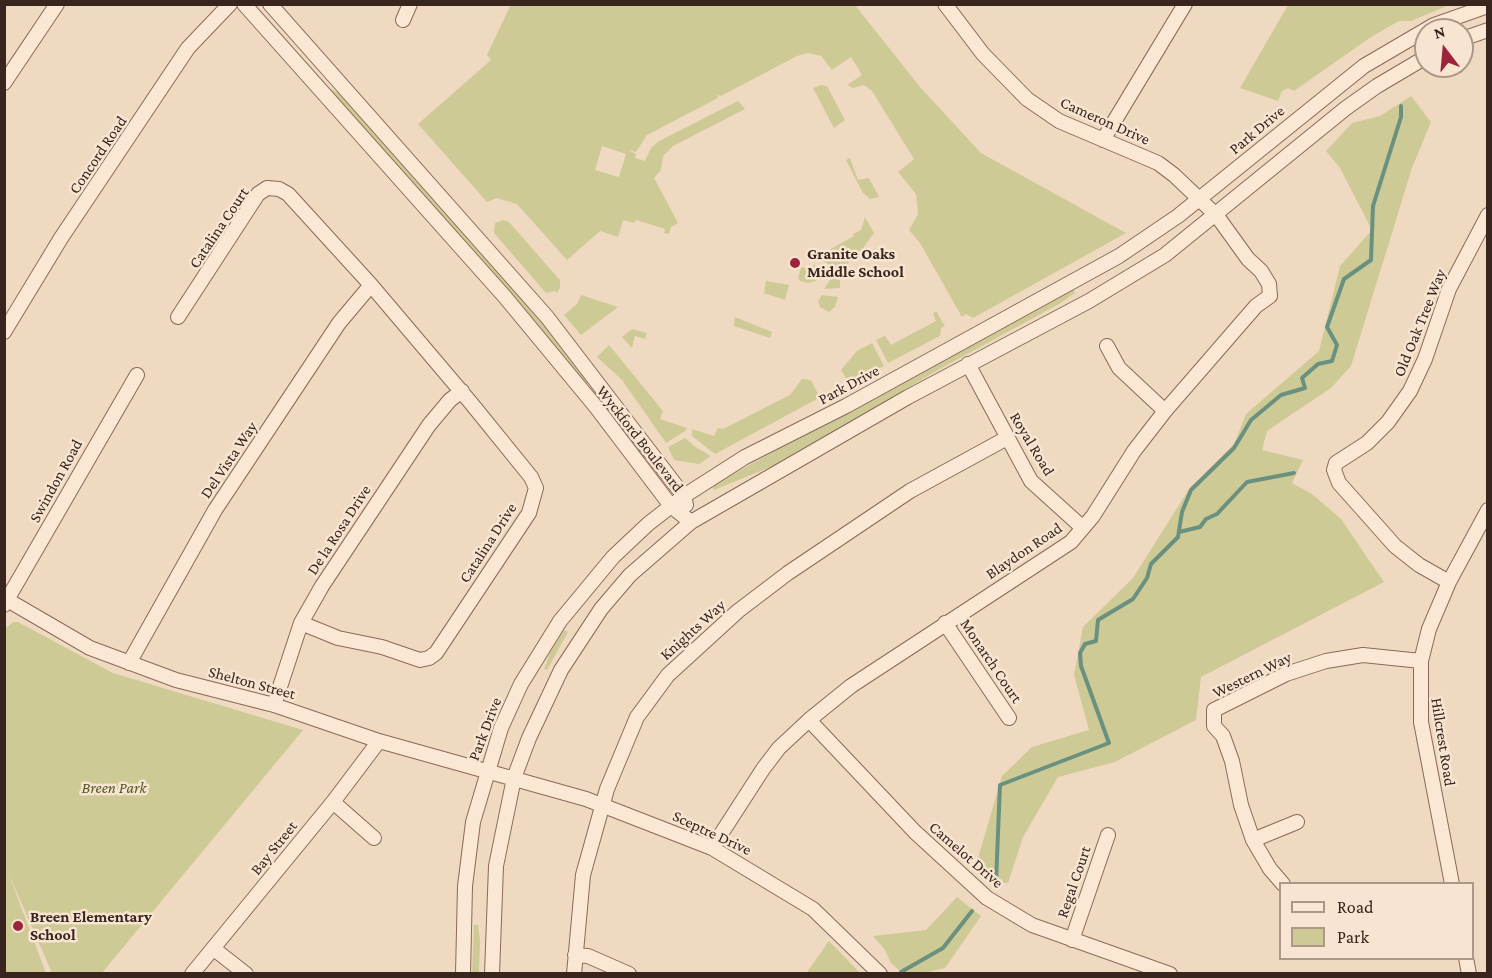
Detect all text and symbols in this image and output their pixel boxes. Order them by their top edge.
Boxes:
north arrow [1414,18,1474,78]
text: N [1432,22,1447,42]
street label: Cameron Drive [1057,93,1153,149]
street label: Park Drive [1225,101,1289,159]
street label: Concord Road [65,112,131,198]
street label: Catalina Court [185,184,253,272]
place label: Granite Oaks Middle School [807,244,904,282]
marker: Granite Oaks Middle School [788,256,802,270]
street label: Old Oak Tree Way [1390,266,1450,380]
street label: Park Drive [815,361,883,409]
street label: Wyckford Boulevard [592,382,688,496]
street label: Royal Road [1006,409,1058,479]
street label: Del Vista Way [196,418,262,502]
street label: Swindon Road [25,436,87,526]
street label: De la Rosa Drive [303,481,375,579]
street label: Catalina Drive [455,499,521,587]
street label: Blaydon Road [982,518,1066,584]
street label: Knights Way [656,596,730,664]
street label: Monarch Court [956,615,1026,707]
street label: Western Way [1209,648,1295,702]
street label: Shelton Street [206,662,298,704]
street label: Park Drive [464,695,506,763]
street label: Hillcrest Road [1427,696,1459,788]
park label: Breen Park [82,778,146,798]
street label: Sceptre Drive [669,806,755,860]
street label: Bay Street [246,817,302,879]
street label: Camelot Drive [925,818,1007,892]
street label: Regal Court [1053,844,1095,920]
legend [1279,882,1474,960]
text: Road [1337,897,1374,917]
place label: Breen Elementary School [30,907,152,945]
marker: Breen Elementary School [11,919,25,933]
text: Park [1337,927,1369,947]

